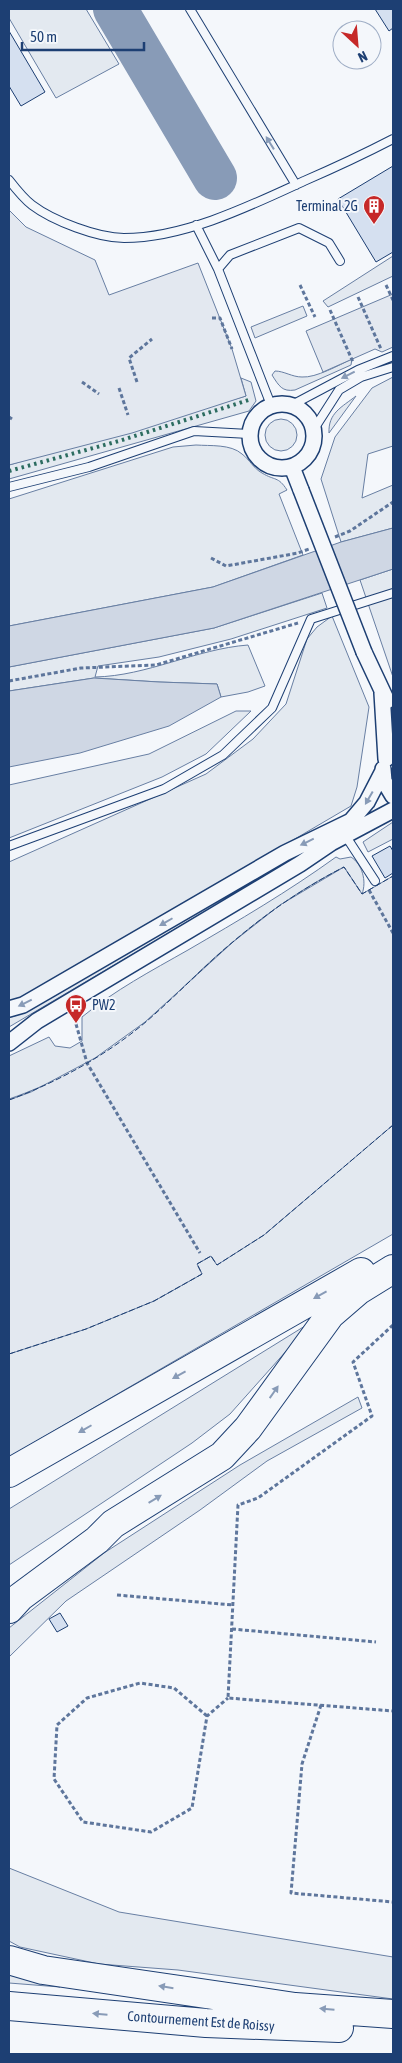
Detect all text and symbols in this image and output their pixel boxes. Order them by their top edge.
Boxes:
scale bar [22,20,145,52]
north arrow [332,20,382,70]
text: 50 m [30,28,57,45]
text: N [355,48,370,66]
one-way arrow [266,137,275,150]
building icon: Terminal 2G [362,194,386,225]
place label: Terminal 2G [296,198,358,214]
one-way arrow [341,371,355,379]
one-way arrow [365,790,373,805]
one-way arrow [300,838,314,846]
one-way arrow [159,917,172,926]
bus stop icon: PW2 [64,993,88,1024]
place label: PW2 [92,997,116,1013]
one-way arrow [18,999,32,1007]
one-way arrow [314,1291,327,1300]
one-way arrow [171,1371,186,1379]
one-way arrow [269,1385,279,1399]
one-way arrow [78,1425,92,1433]
one-way arrow [148,1495,161,1504]
one-way arrow [158,1982,174,1990]
one-way arrow [319,2005,335,2013]
street label: Contournement Est de Roissy [127,2008,275,2034]
one-way arrow [92,2010,108,2018]

